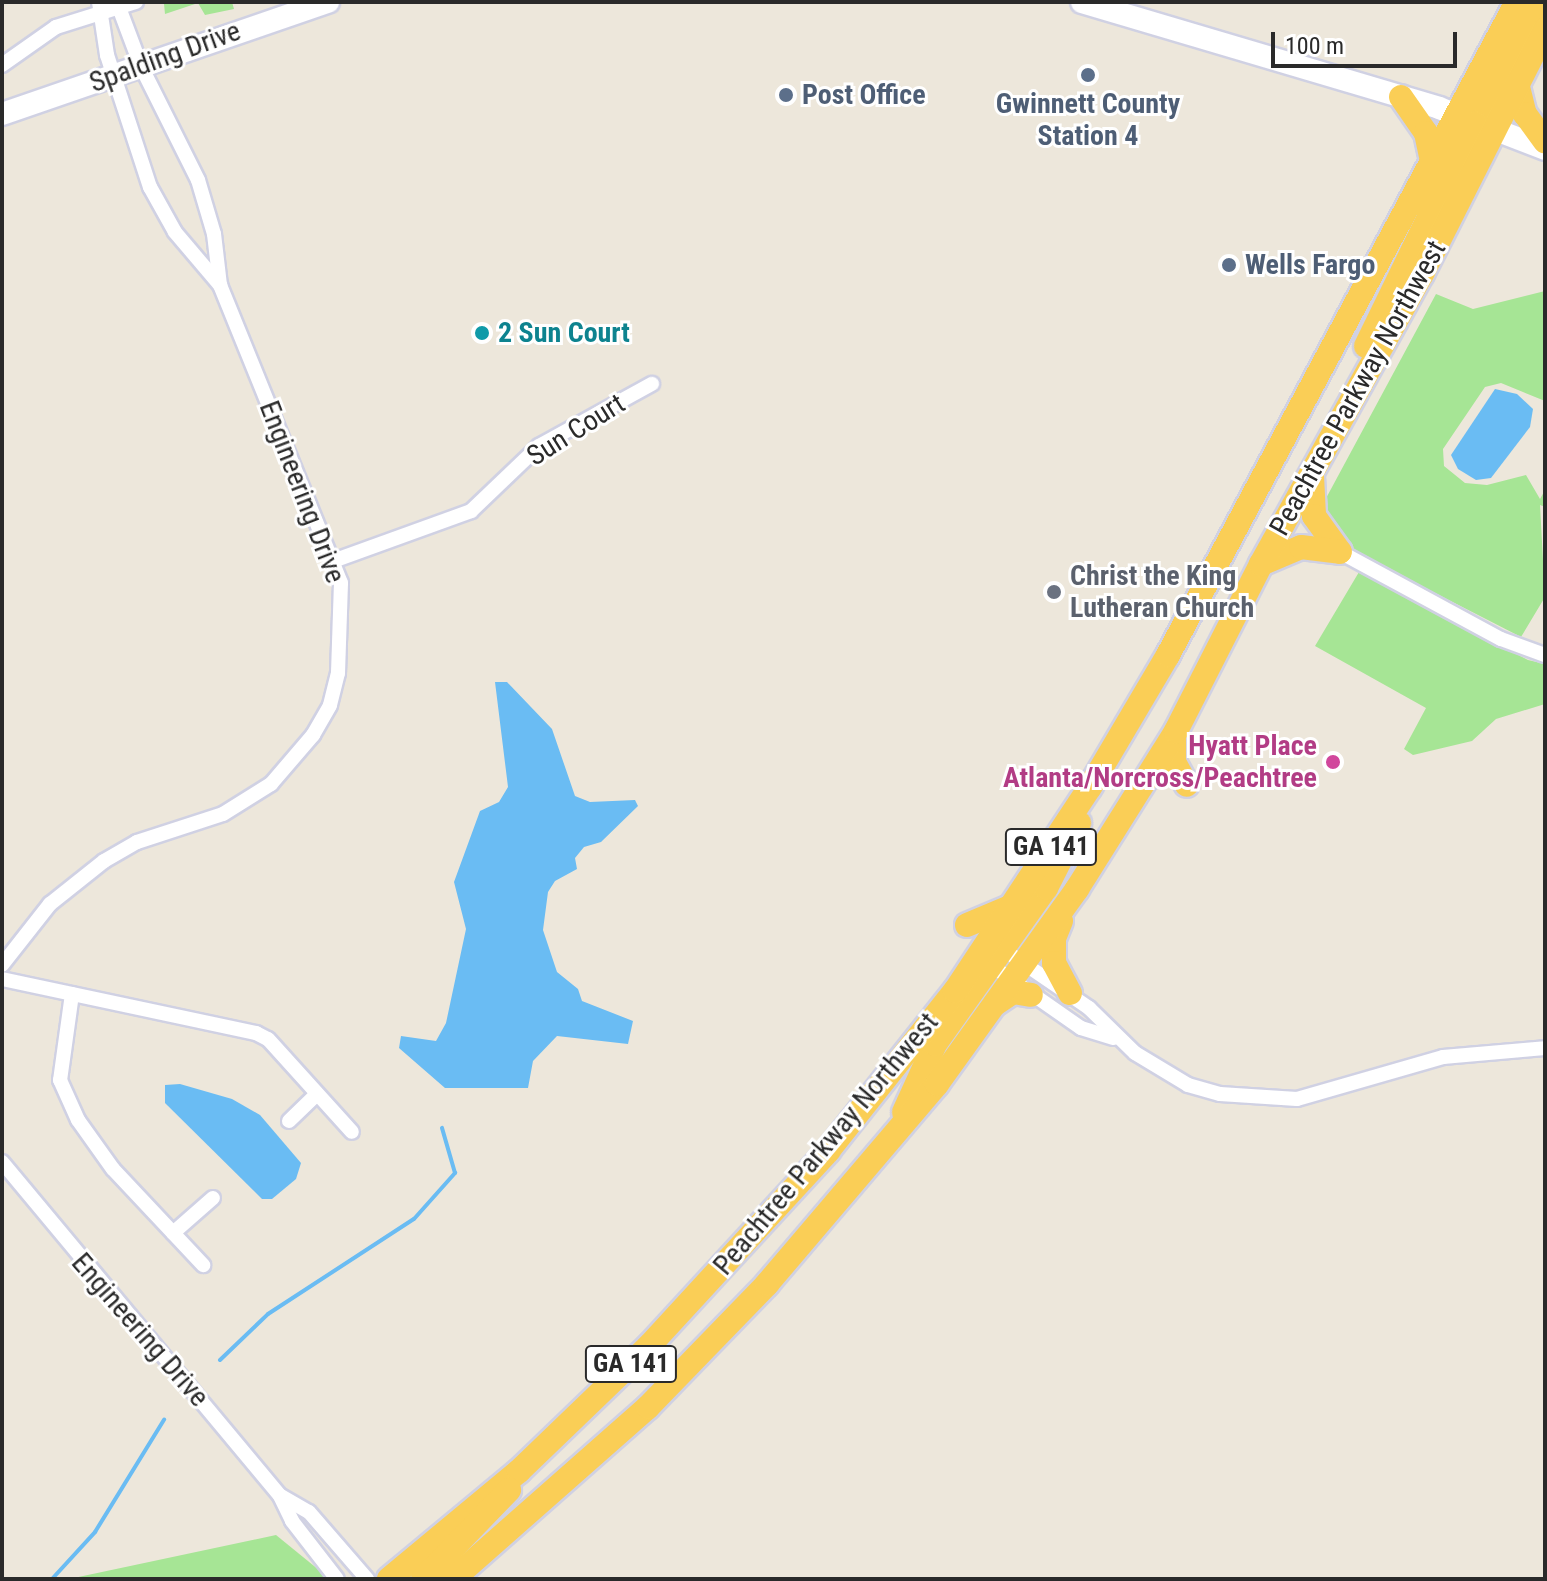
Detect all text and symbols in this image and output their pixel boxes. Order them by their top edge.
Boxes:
street label: Spalding Drive [85,14,245,100]
scale bar [1275,16,1461,66]
text: 100 m [1285,32,1344,60]
marker: Gwinnett County Station 4 [1079,66,1097,84]
place label: Post Office [802,78,926,112]
marker: Post Office [777,86,795,104]
place label: Gwinnett County Station 4 [996,87,1180,153]
street label: Peachtree Parkway Northwest [1263,235,1453,541]
place label: Wells Fargo [1245,248,1375,282]
marker: Wells Fargo [1220,256,1238,274]
place label: 2 Sun Court [498,316,630,350]
marker: 2 Sun Court [473,324,491,342]
street label: Sun Court [521,387,631,473]
street label: Engineering Drive [252,396,352,588]
place label: Christ the King Lutheran Church [1070,559,1254,625]
marker: Christ the King Lutheran Church [1045,583,1063,601]
place label: Hyatt Place Atlanta/Norcross/Peachtree [1003,729,1317,795]
marker: Hyatt Place Atlanta/Norcross/Peachtree [1324,753,1342,771]
road number: GA 141 [1003,825,1099,869]
street label: Peachtree Parkway Northwest [706,1006,946,1282]
street label: Engineering Drive [64,1246,216,1414]
road number: GA 141 [583,1342,679,1386]

